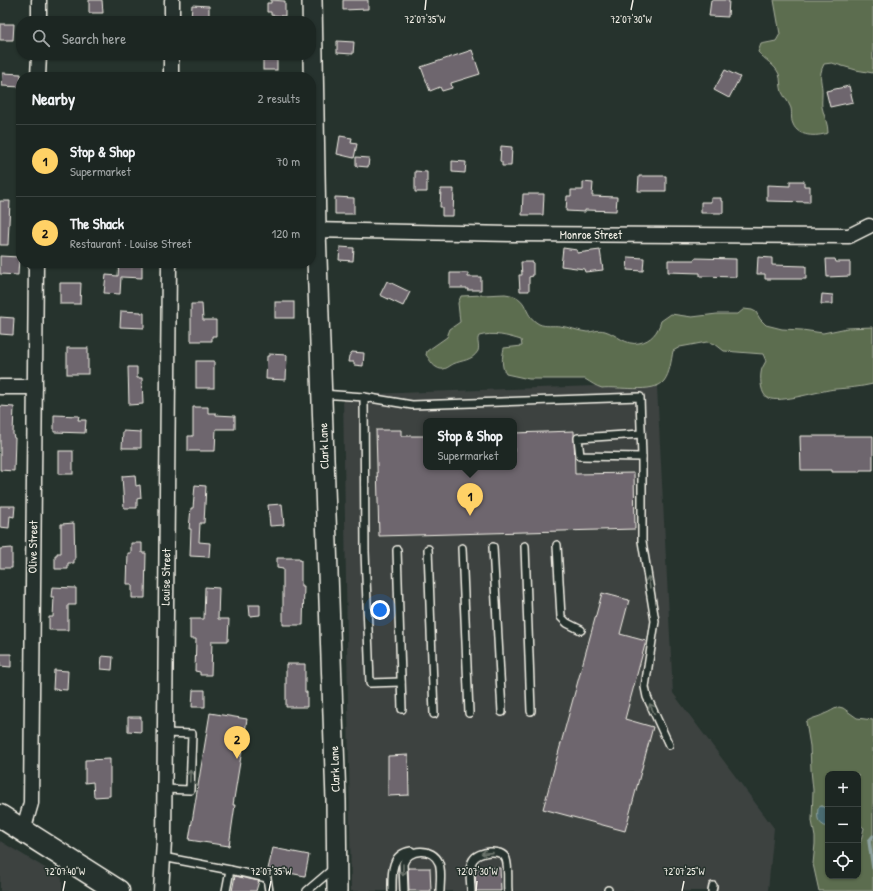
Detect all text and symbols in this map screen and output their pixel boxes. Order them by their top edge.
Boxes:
text: 72°07'35"W [405,13,446,26]
text: 72°07'30"W [610,13,652,26]
search box [16,16,316,60]
icon: search [30,27,52,49]
text: Search here [62,28,126,49]
text: Nearby [32,87,75,110]
text: 2 results [258,89,300,107]
text: Stop & Shop [70,141,135,162]
text: 1 [43,152,47,170]
text: 70 m [276,152,300,170]
text: Supermarket [70,162,131,180]
text: The Shack [70,213,124,234]
text: 2 [42,224,48,242]
text: 120 m [272,224,300,242]
street label: Monroe Street [560,226,623,243]
text: Restaurant · Louise Street [70,234,192,252]
popup [423,418,517,470]
street label: Clark Lane [314,422,333,469]
text: Stop & Shop [437,425,503,446]
text: Supermarket [437,446,498,464]
pin: 1 [457,483,483,516]
street label: Olive Street [24,520,41,574]
street label: Louise Street [157,548,175,606]
one-way arrow [645,576,653,589]
your location [370,600,390,620]
one-way arrow [648,704,655,716]
pin: 2 [224,726,250,759]
street label: Clark Lane [325,745,344,792]
one-way arrow [187,770,194,783]
map controls [825,771,861,879]
button: + [825,771,861,807]
button: − [825,807,861,843]
button: locate [825,843,861,879]
one-way arrow [481,850,494,857]
one-way arrow [399,863,407,876]
text: 72°07'40"W [45,865,86,878]
text: 72°07'35"W [251,865,292,878]
text: 72°07'30"W [456,865,498,878]
text: 72°07'25"W [663,865,705,878]

